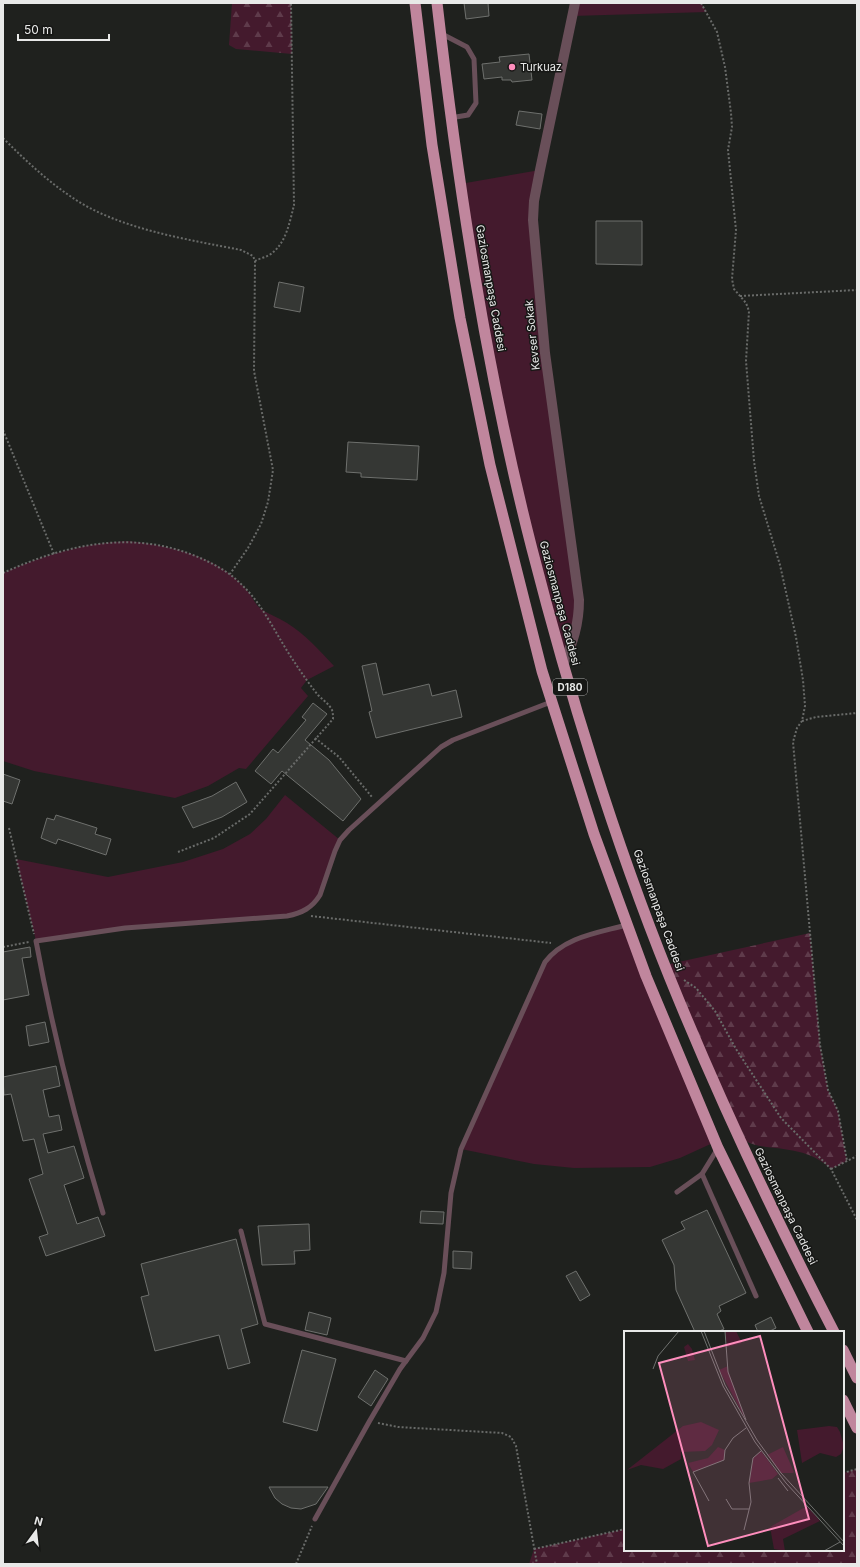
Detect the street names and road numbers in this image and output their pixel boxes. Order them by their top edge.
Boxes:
street label: Gaziosmanpaşa Caddesi [473,224,509,352]
street label: Kevser Sokak [521,299,543,371]
street label: Gaziosmanpaşa Caddesi [537,539,583,667]
road number: D180 [553,679,587,695]
street label: Gaziosmanpaşa Caddesi [630,847,688,973]
street label: Gaziosmanpaşa Caddesi [752,1145,820,1267]

